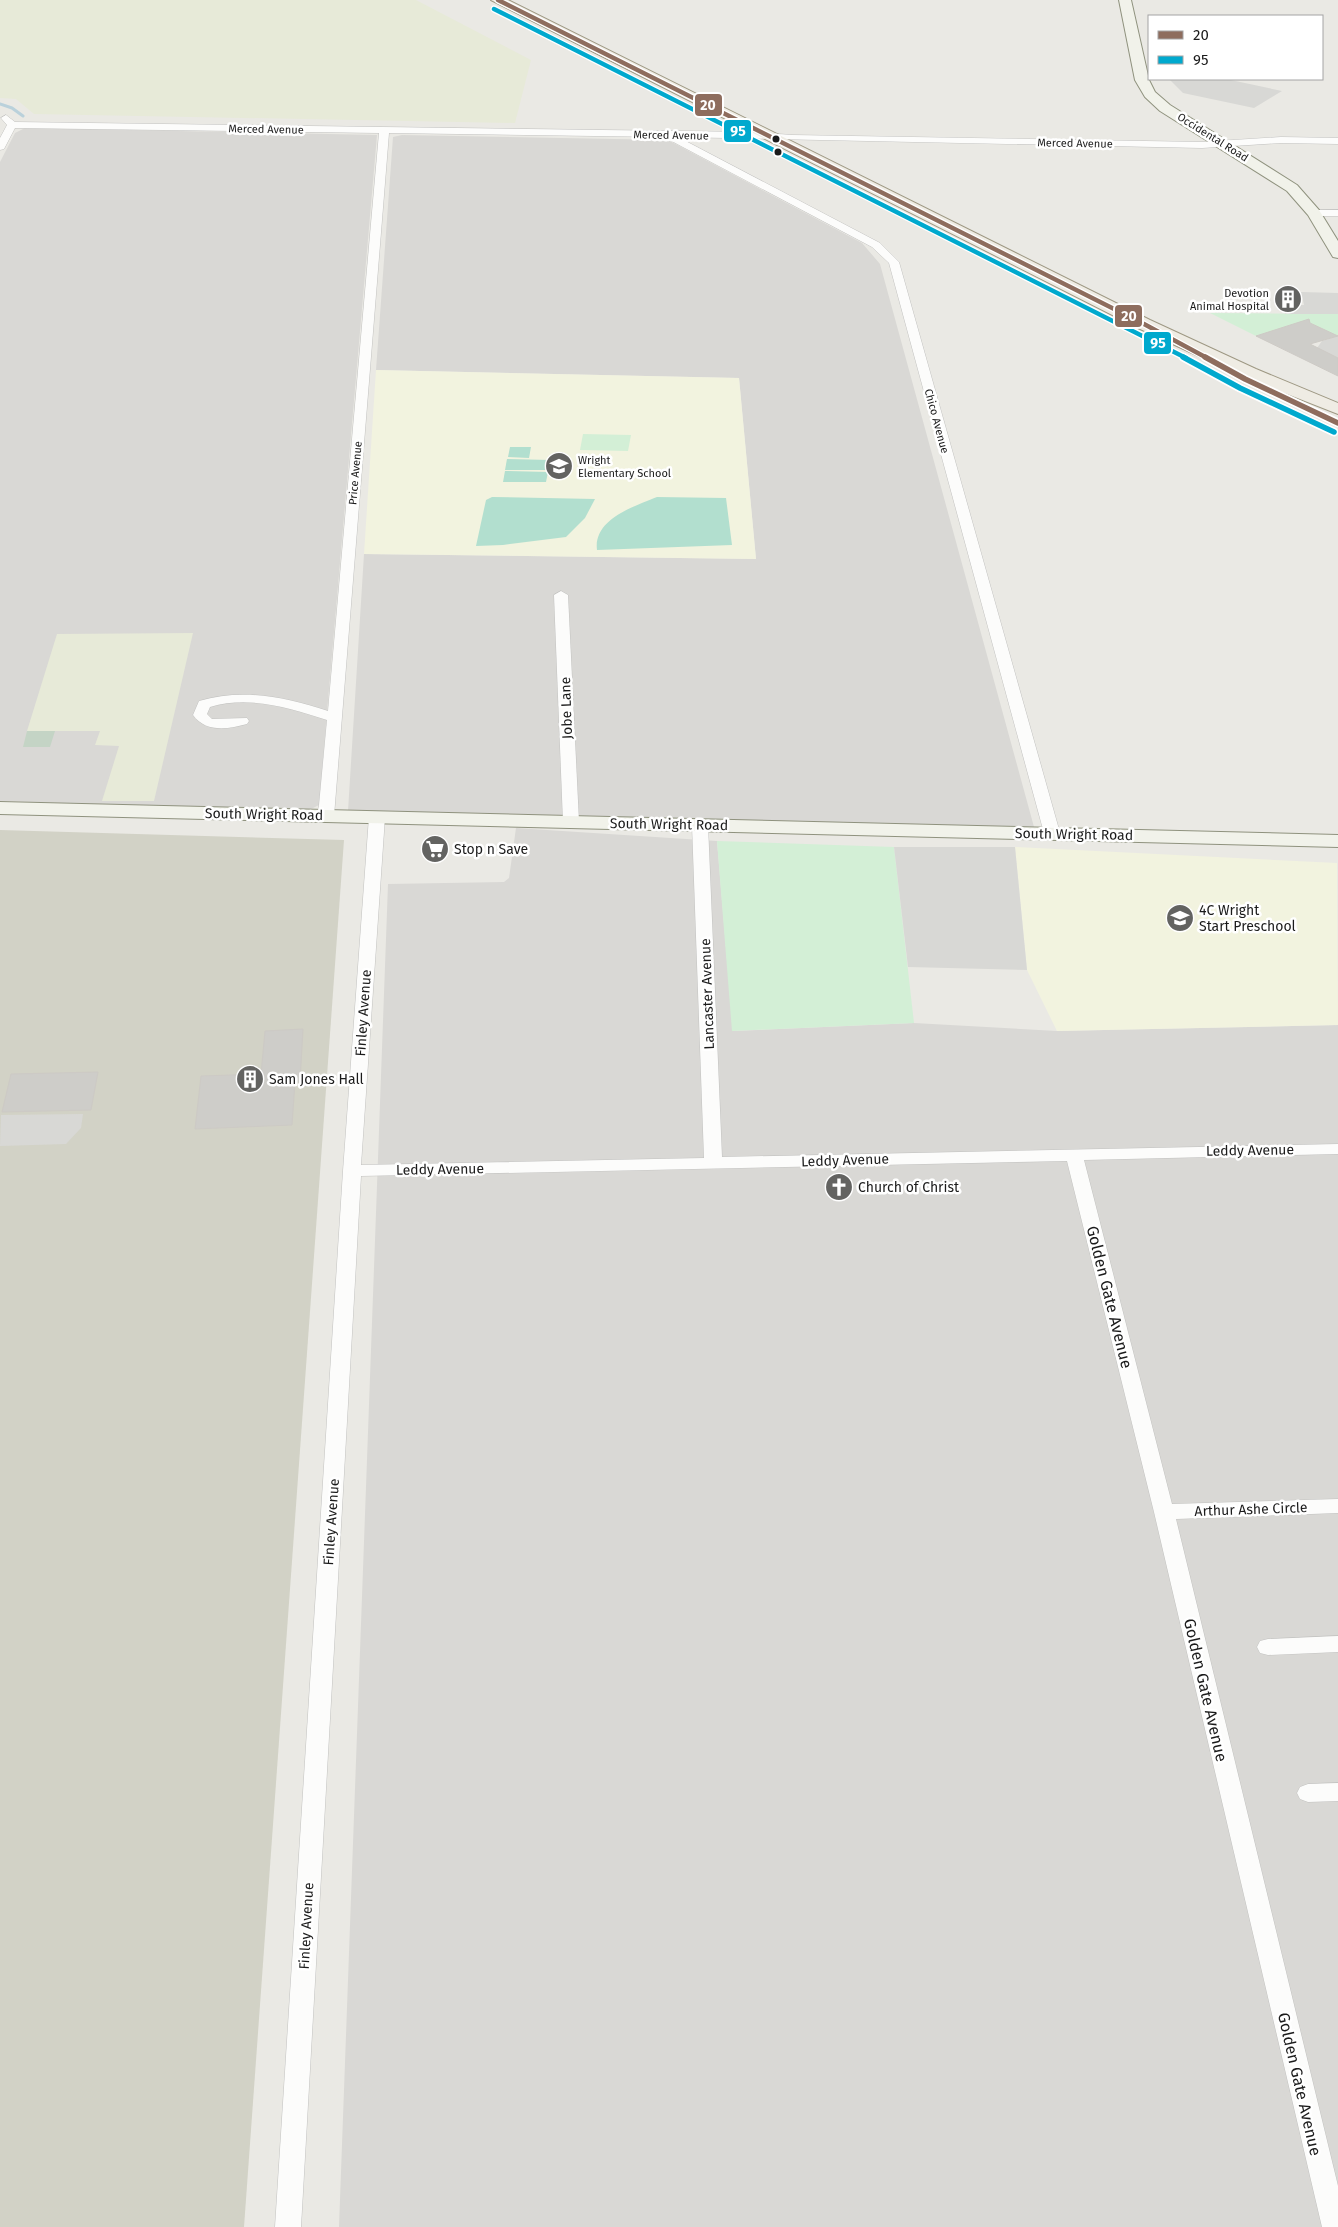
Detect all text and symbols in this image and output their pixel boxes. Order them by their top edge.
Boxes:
legend [1148,15,1323,80]
text: 20 [1193,26,1209,44]
text: 95 [1193,51,1208,69]
line badge: 20 [694,93,723,117]
text: 20 [700,97,716,114]
street label: Occidental Road [1175,110,1251,164]
line badge: 95 [723,119,752,143]
street label: Merced Avenue [228,122,304,137]
text: 95 [730,123,746,140]
street label: Merced Avenue [633,128,709,143]
unlabelled marker [771,134,781,144]
street label: Merced Avenue [1037,136,1113,151]
unlabelled marker [773,147,783,157]
building icon: Devotion Animal Hospital [1273,284,1303,314]
place label: Devotion Animal Hospital [1190,287,1269,313]
line badge: 20 [1114,304,1143,328]
text: 20 [1121,308,1137,325]
line badge: 95 [1143,331,1172,355]
text: 95 [1150,335,1166,352]
street label: Chico Avenue [922,387,951,455]
street label: Price Avenue [346,441,365,505]
school or university icon: Wright Elementary School [544,451,574,481]
place label: Wright Elementary School [578,454,671,480]
street label: Jobe Lane [557,677,576,739]
street label: South Wright Road [205,805,323,824]
street label: South Wright Road [610,815,728,834]
street label: South Wright Road [1015,825,1133,844]
supermarket icon: Stop n Save [420,834,450,864]
place label: Stop n Save [454,841,528,858]
place label: 4C Wright Start Preschool [1199,902,1296,935]
school or university icon: 4C Wright Start Preschool [1165,903,1195,933]
street label: Lancaster Avenue [697,938,718,1050]
street label: Finley Avenue [352,969,375,1057]
building icon: Sam Jones Hall [235,1064,265,1094]
place label: Sam Jones Hall [269,1071,364,1088]
street label: Leddy Avenue [1206,1141,1294,1160]
street label: Leddy Avenue [801,1150,889,1171]
street label: Leddy Avenue [396,1160,484,1179]
church icon: Church of Christ [824,1172,854,1202]
place label: Church of Christ [858,1179,960,1196]
street label: Golden Gate Avenue [1083,1224,1136,1370]
street label: Finley Avenue [320,1478,343,1566]
street label: Arthur Ashe Circle [1194,1499,1308,1520]
street label: Golden Gate Avenue [1180,1617,1231,1764]
street label: Finley Avenue [296,1882,317,1970]
street label: Golden Gate Avenue [1274,2011,1325,2158]

